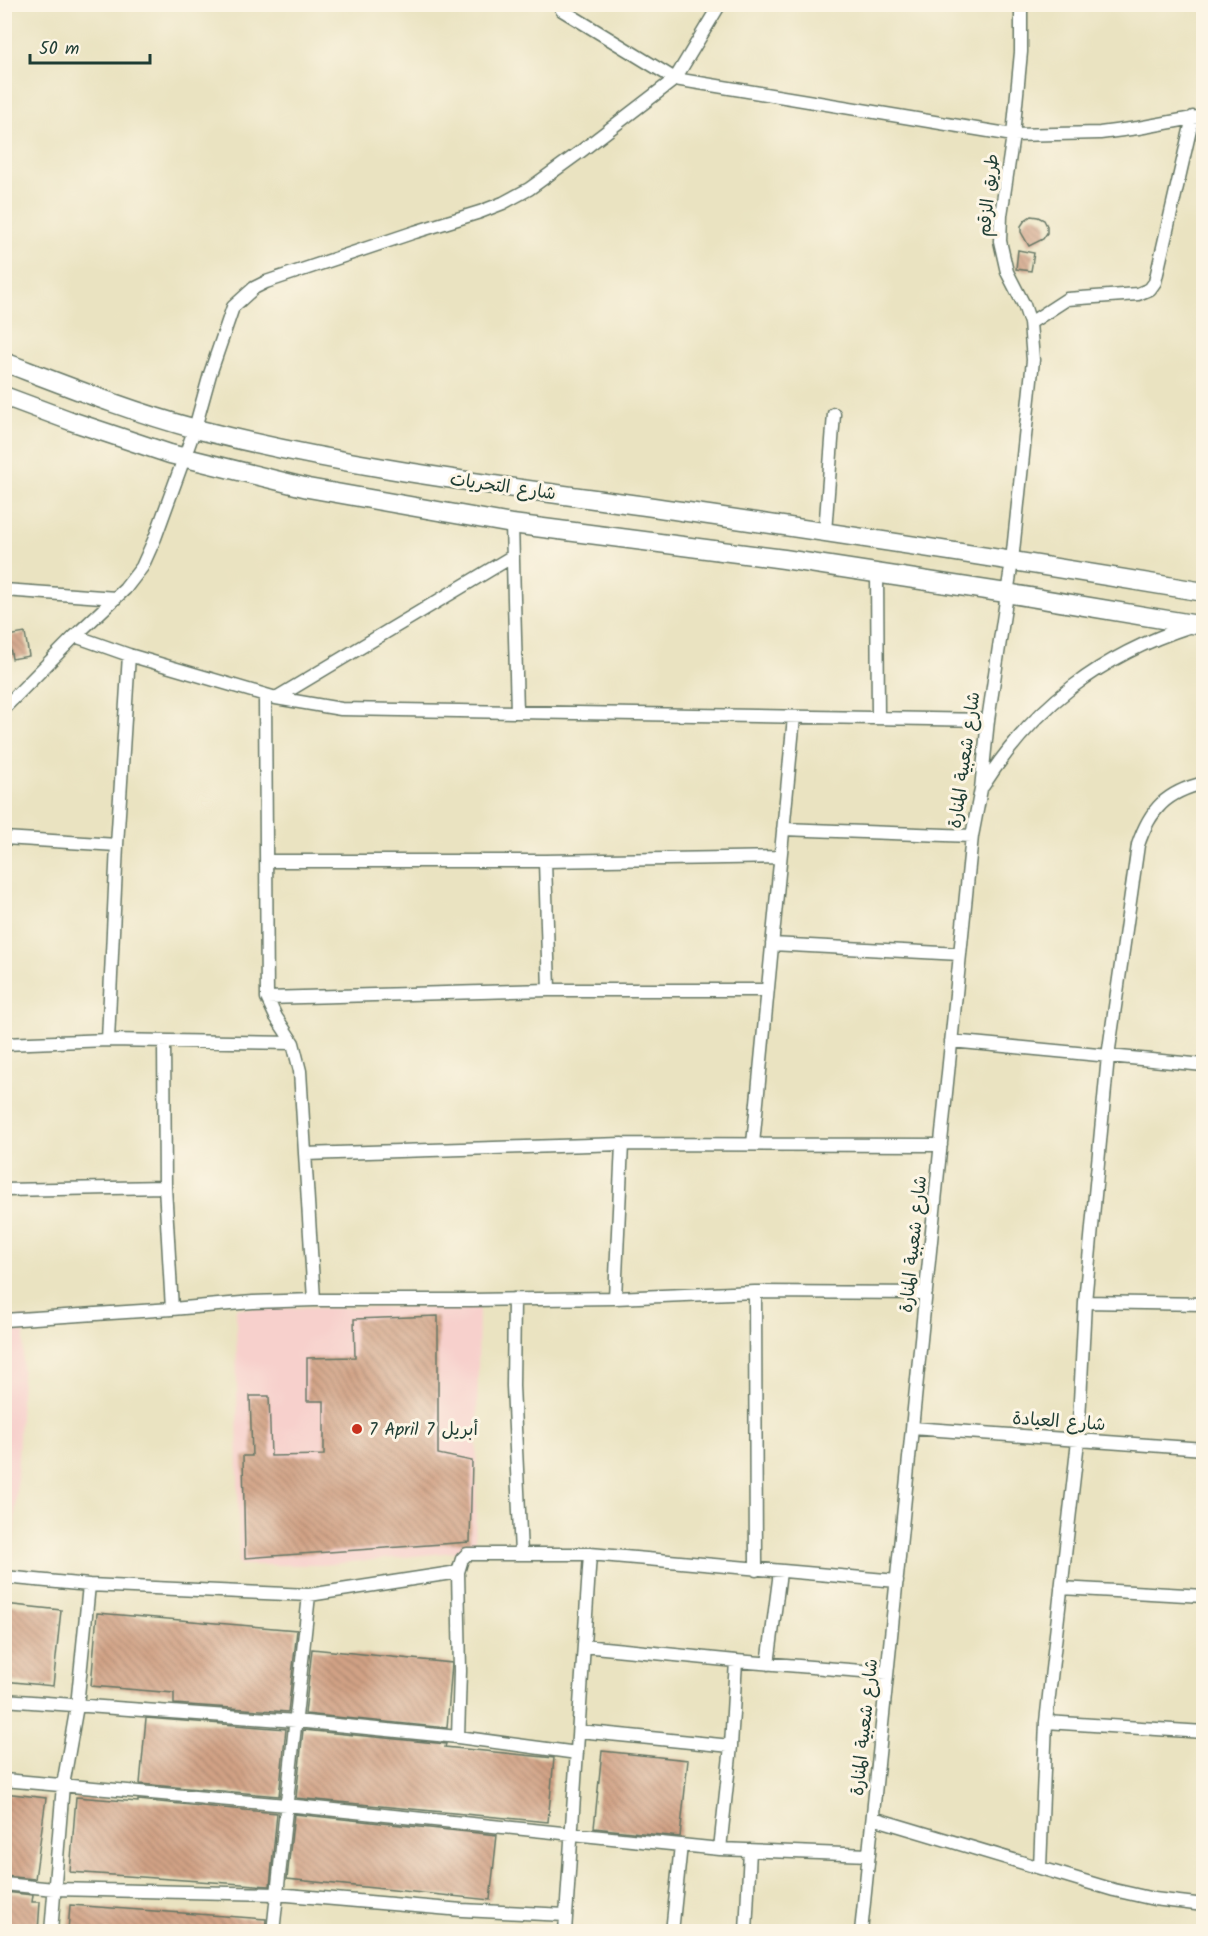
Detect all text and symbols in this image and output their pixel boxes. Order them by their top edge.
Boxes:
scale bar [30,27,150,65]
text: 50 m [39,35,79,64]
street label: طريق الزقم [971,152,1008,238]
street label: شارع التحريات [448,466,558,509]
street label: شارع شعبية المنارة [942,690,989,830]
street label: شارع شعبية المنارة [893,1174,936,1314]
street label: شارع العيادة [1011,1405,1106,1440]
place label: 7 April 7 أبريل [369,1416,479,1445]
marker: 7 April 7 أبريل [350,1422,364,1436]
street label: شارع شعبية المنارة [844,1657,887,1797]

